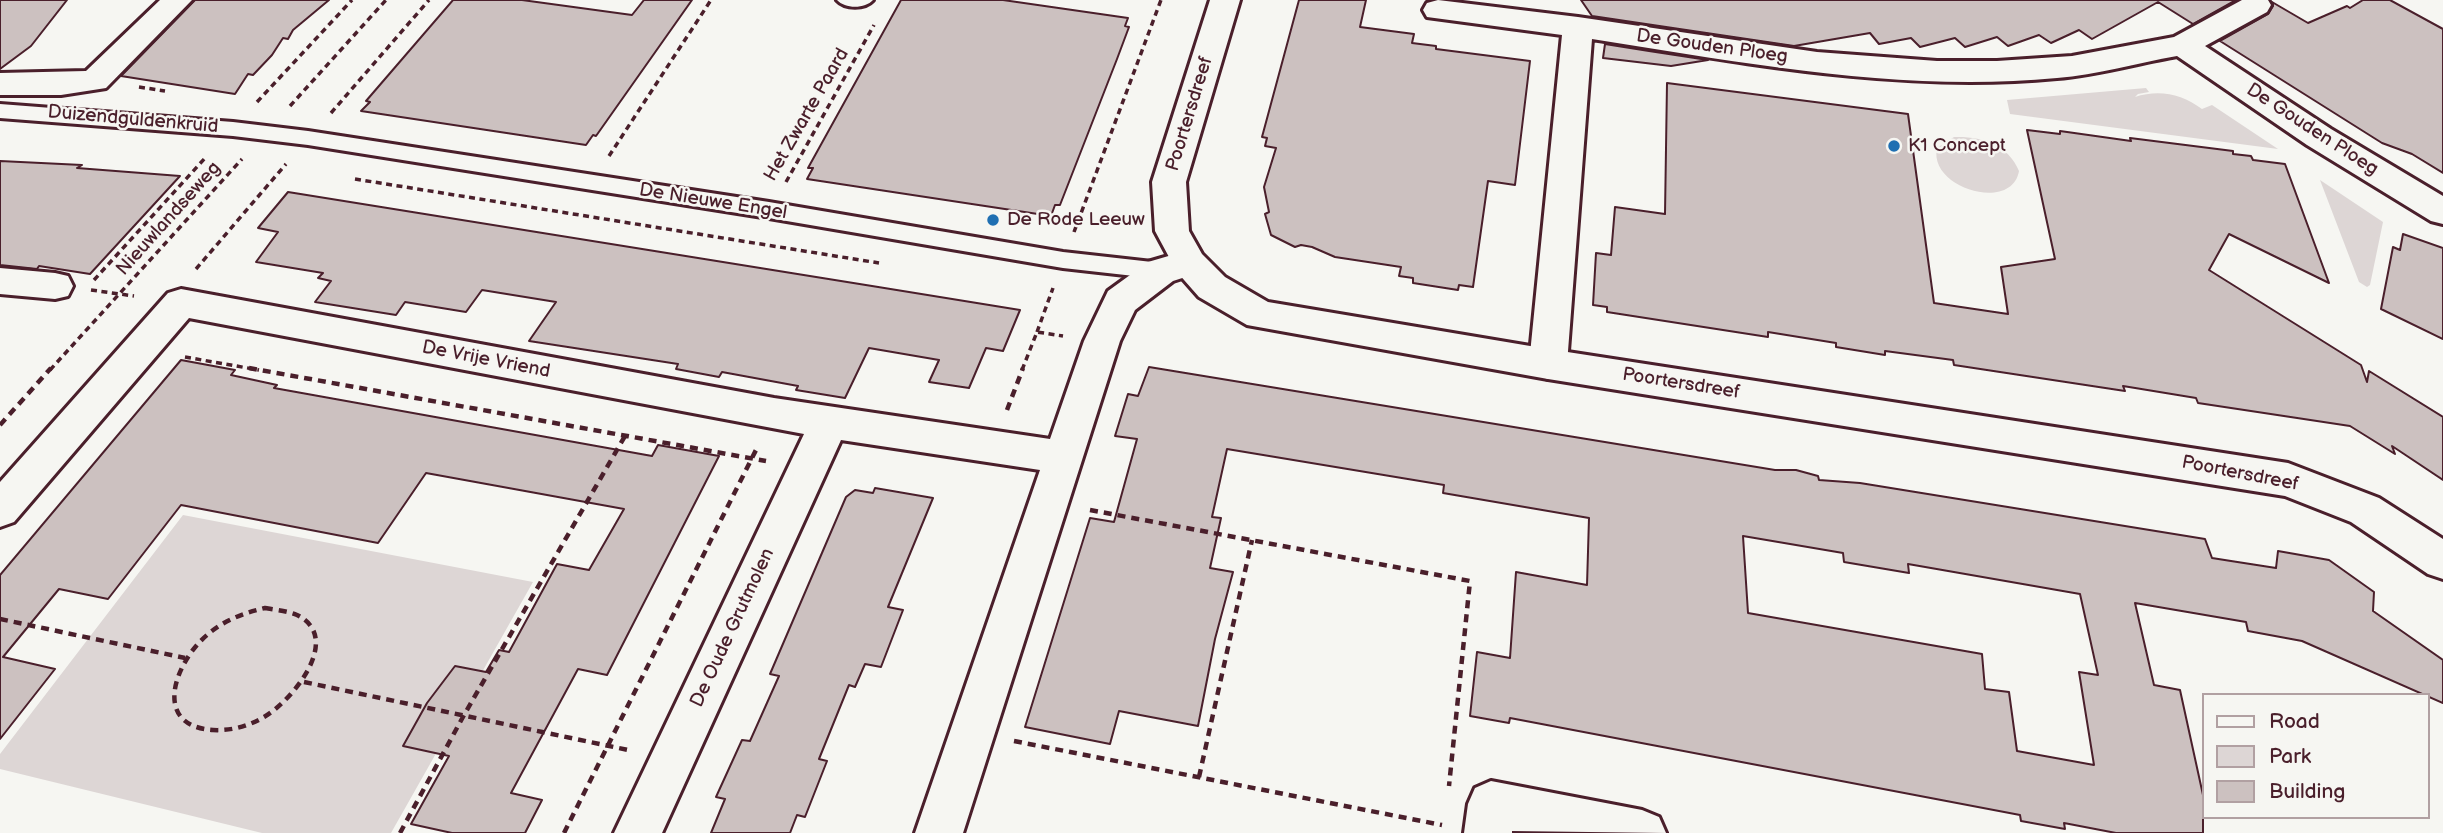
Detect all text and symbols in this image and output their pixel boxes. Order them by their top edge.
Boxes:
street label: De Gouden Ploeg [1635,25,1789,69]
street label: Het Zwarte Paard [760,44,854,186]
street label: Poortersdreef [1162,54,1218,174]
street label: De Gouden Ploeg [2242,79,2382,181]
street label: Duizendguldenkruid [47,101,219,139]
place label: K1 Concept [1908,135,2006,157]
marker: K1 Concept [1886,138,1902,154]
street label: Nieuwlandseweg [112,157,226,281]
street label: De Nieuwe Engel [637,179,789,225]
place label: De Rode Leeuw [1007,209,1145,231]
marker: De Rode Leeuw [985,212,1001,228]
street label: De Vrije Vriend [420,336,552,384]
street label: Poortersdreef [1621,363,1741,405]
street label: Poortersdreef [2180,452,2300,496]
street label: De Oude Grutmolen [686,545,780,711]
legend [2202,693,2429,819]
text: Road [2269,709,2320,734]
text: Park [2269,744,2311,769]
text: Building [2269,779,2345,804]

